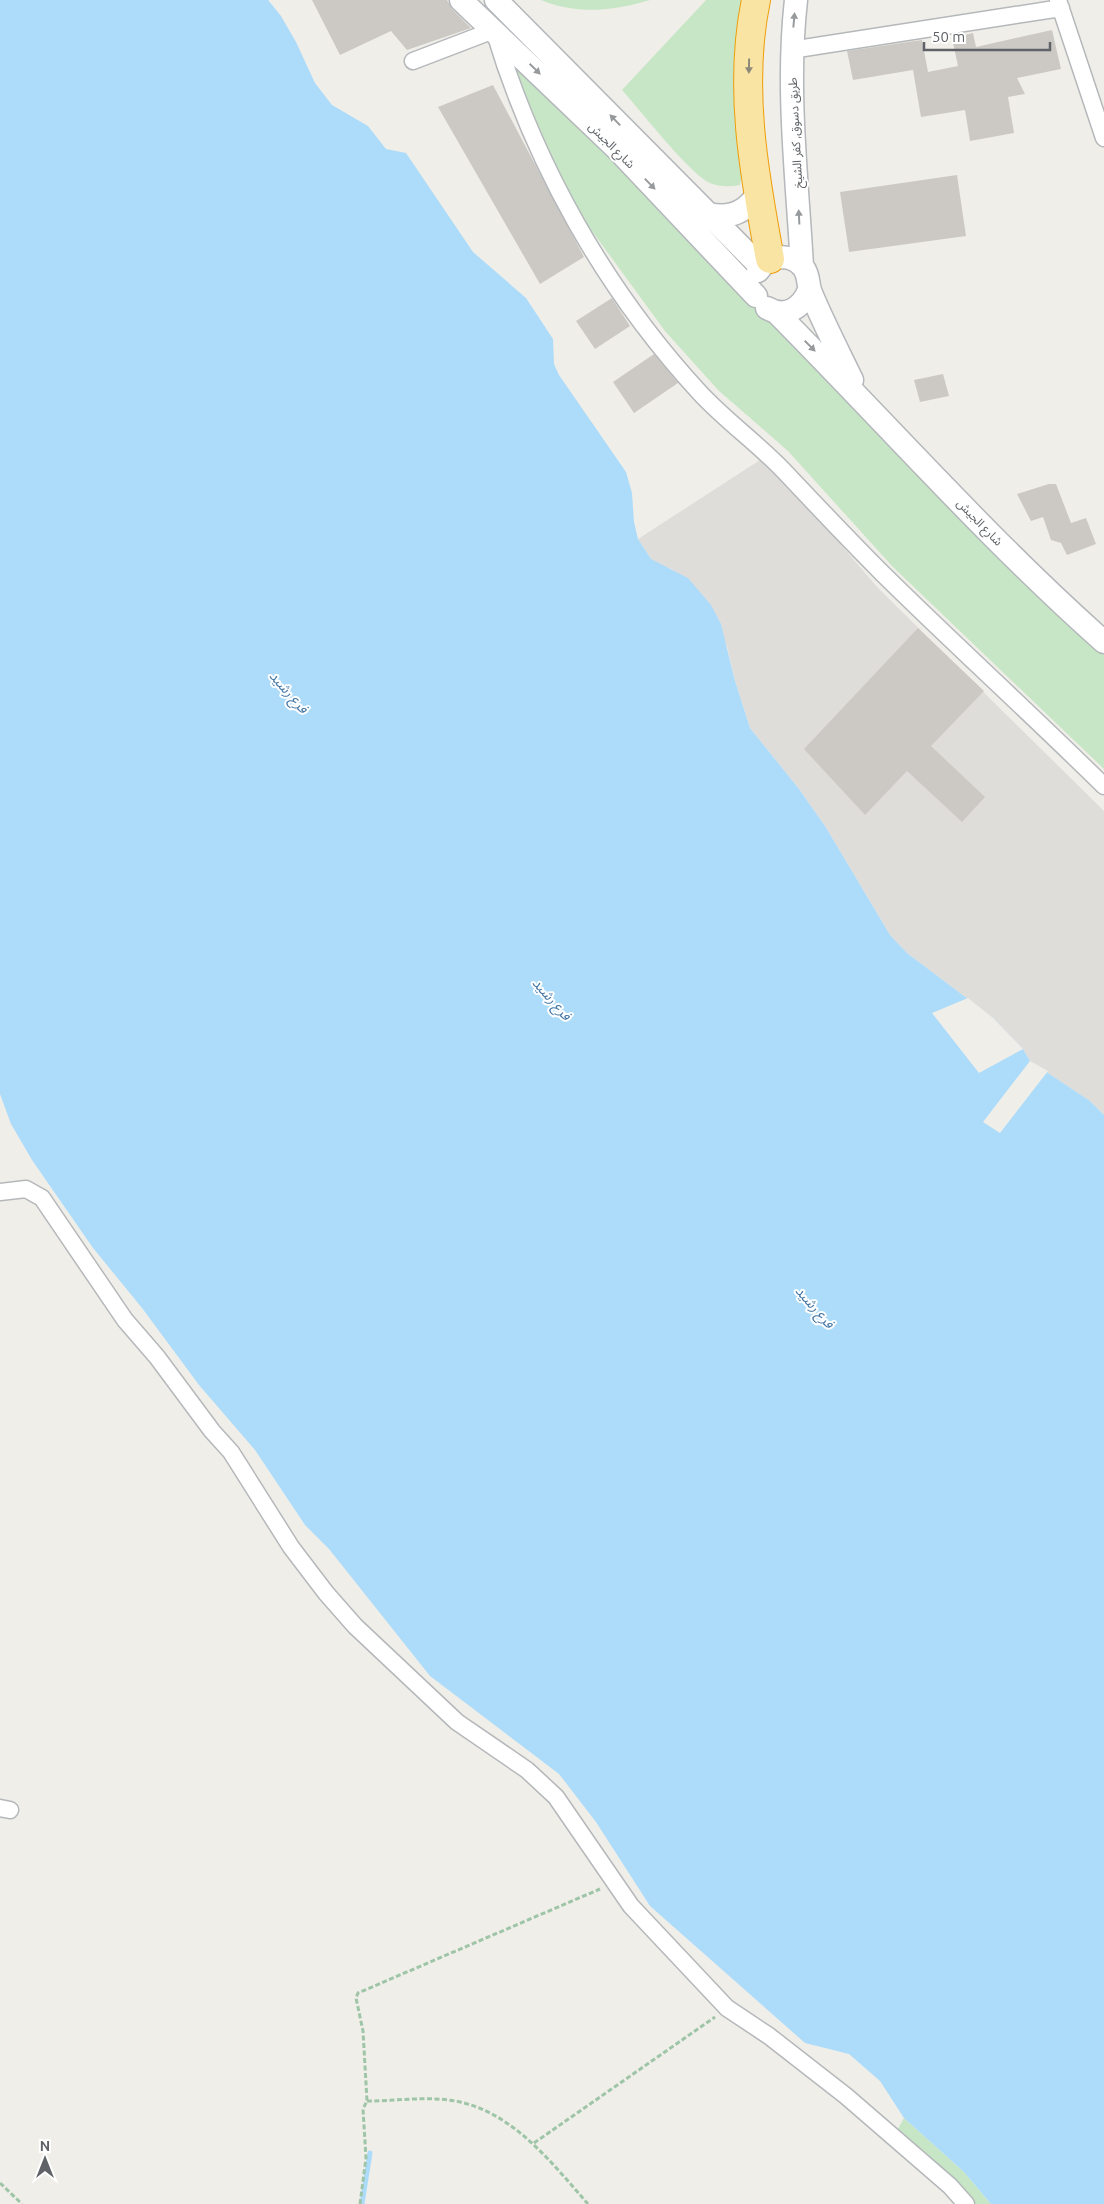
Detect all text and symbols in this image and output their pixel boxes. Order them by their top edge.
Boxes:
one-way arrow [790,12,798,28]
scale bar [924,20,1050,52]
text: 50 m [932,28,965,45]
one-way arrow [744,58,752,74]
one-way arrow [528,63,540,75]
street label: طريق دسوق, كفر الشيخ [786,77,807,189]
one-way arrow [610,114,622,126]
street label: شارع الجيش [584,119,638,173]
one-way arrow [644,177,656,189]
one-way arrow [795,209,803,225]
one-way arrow [804,340,816,352]
street label: شارع الجيش [953,496,1005,550]
water label: فرع رشيد [264,668,312,719]
water label: فرع رشيد [527,975,575,1026]
water label: فرع رشيد [790,1283,838,1334]
north arrow [20,2134,70,2184]
text: N [40,2138,50,2154]

